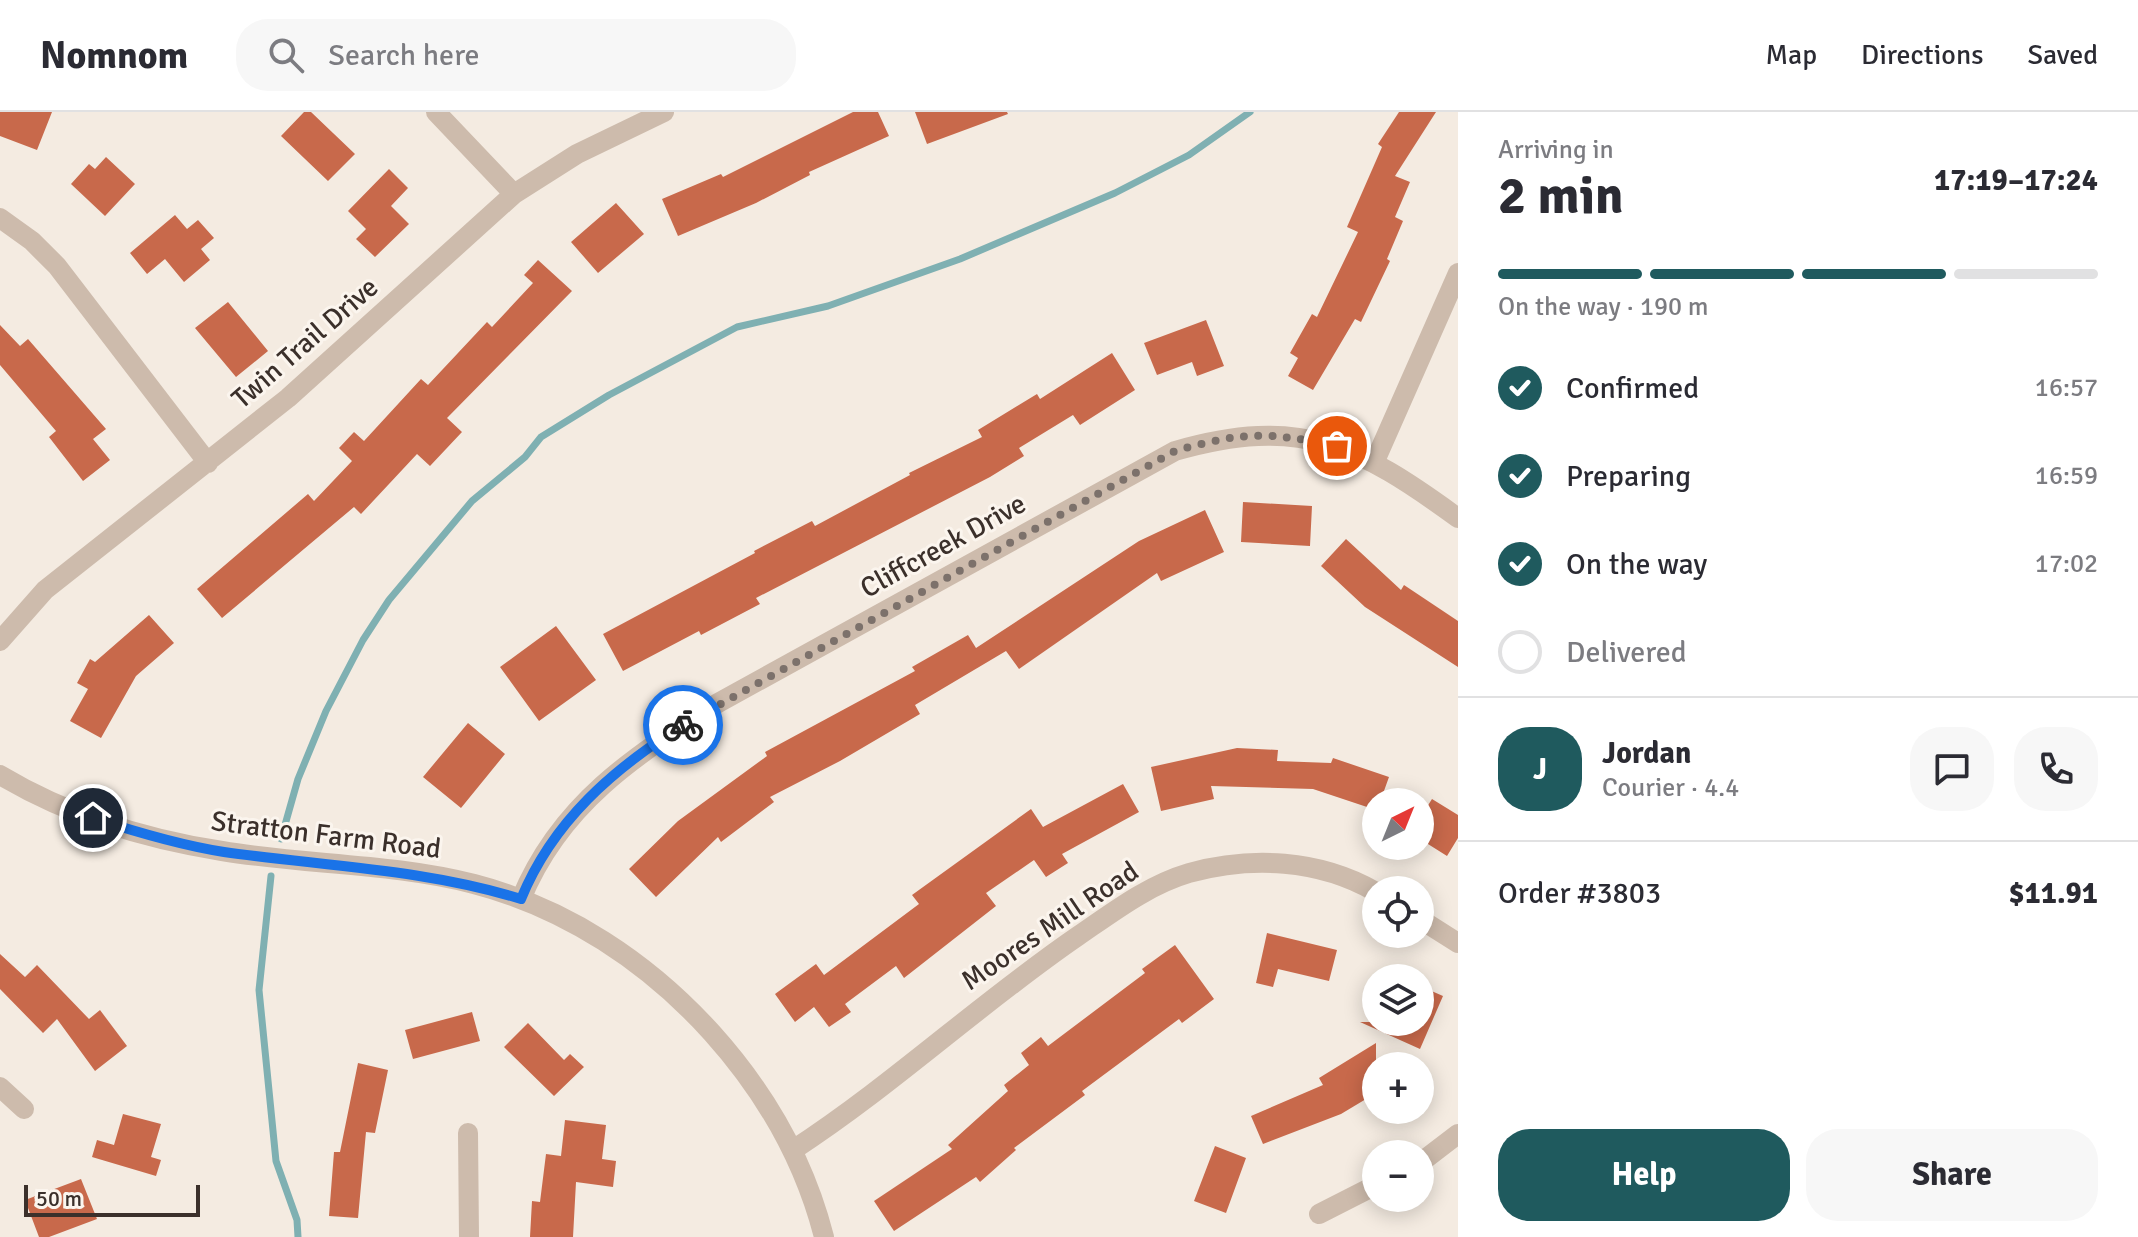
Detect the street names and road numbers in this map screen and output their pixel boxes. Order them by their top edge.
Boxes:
street label: Twin Trail Drive [225,270,385,416]
street label: Cliffcreek Drive [854,487,1032,605]
street label: Stratton Farm Road [209,804,443,866]
street label: Moores Mill Road [955,854,1145,998]

